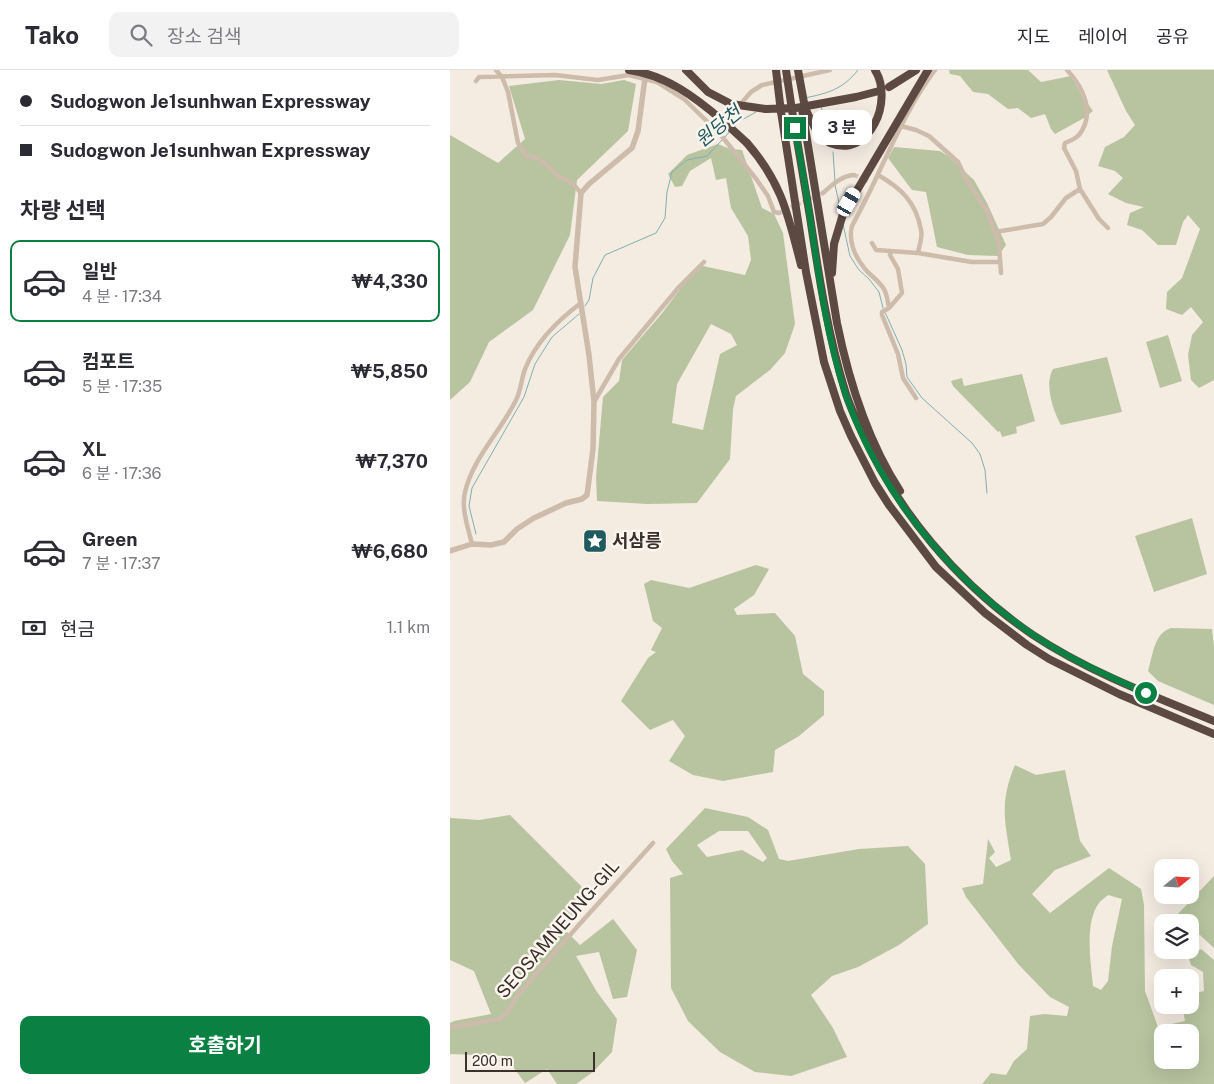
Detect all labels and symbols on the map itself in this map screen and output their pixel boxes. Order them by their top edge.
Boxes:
water label: 원당천 [691,100,746,151]
callout: 3 분 [812,110,872,146]
route end [784,117,806,139]
car [835,185,862,219]
place icon: 서삼릉 [582,528,608,554]
place label: 서삼릉 [612,530,662,551]
route start [1135,682,1157,704]
street label: SEOSAMNEUNG-GIL [492,855,623,1002]
north arrow [1154,859,1199,904]
scale bar [465,1049,595,1072]

